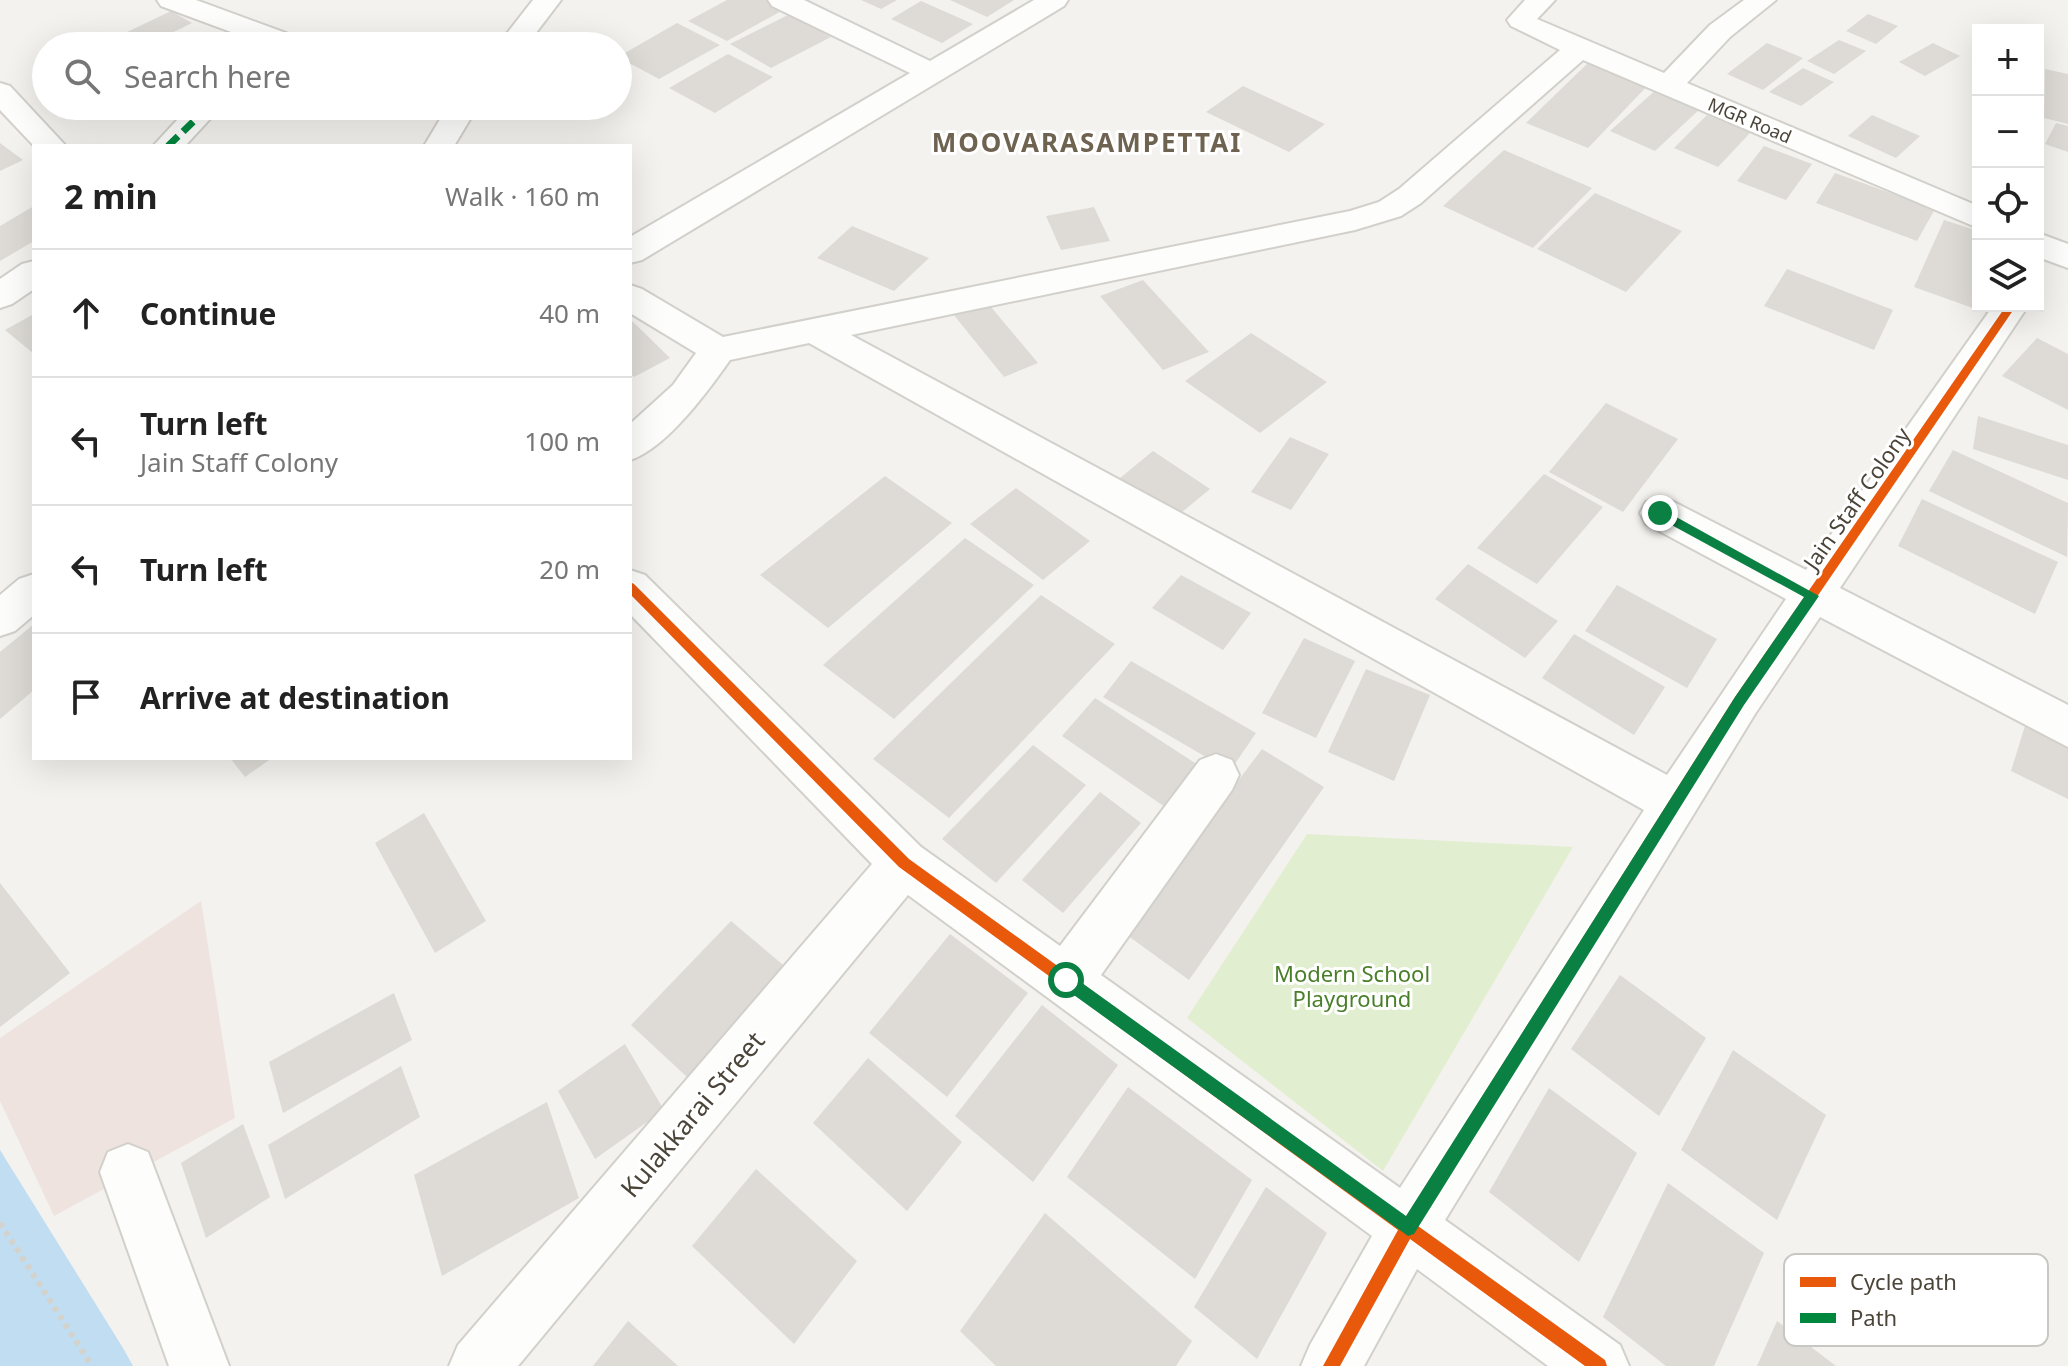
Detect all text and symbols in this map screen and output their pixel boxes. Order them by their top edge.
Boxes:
map controls [1972,24,2044,312]
button: + [1972,24,2044,96]
search box [32,32,632,120]
icon: search [60,54,104,98]
text: Search here [124,56,291,97]
street label: MGR Road [1705,92,1795,148]
button: − [1972,96,2044,168]
district label: MOOVARASAMPETTAI [932,124,1242,160]
button: locate [1972,168,2044,240]
text: 2 min [64,173,158,219]
text: Walk · 160 m [445,178,600,214]
button: layers [1972,240,2044,312]
icon: ahead [64,291,108,335]
text: Continue [140,293,276,334]
text: 40 m [539,295,600,331]
text: Turn left [140,403,268,444]
icon: left [64,419,108,463]
street label: Jain Staff Colony [1795,420,1917,577]
text: 100 m [524,423,600,459]
text: Jain Staff Colony [140,444,338,480]
route end [1642,495,1678,531]
icon: left [64,547,108,591]
text: Turn left [140,549,268,590]
text: 20 m [539,551,600,587]
icon: arrive [64,675,108,719]
text: Arrive at destination [140,677,450,718]
park label: Modern School Playground [1274,958,1430,1013]
route start [1048,962,1084,998]
street label: Kulakkarai Street [612,1023,772,1205]
legend [1784,1254,2048,1346]
text: Cycle path [1850,1266,1957,1296]
text: Path [1850,1302,1897,1332]

